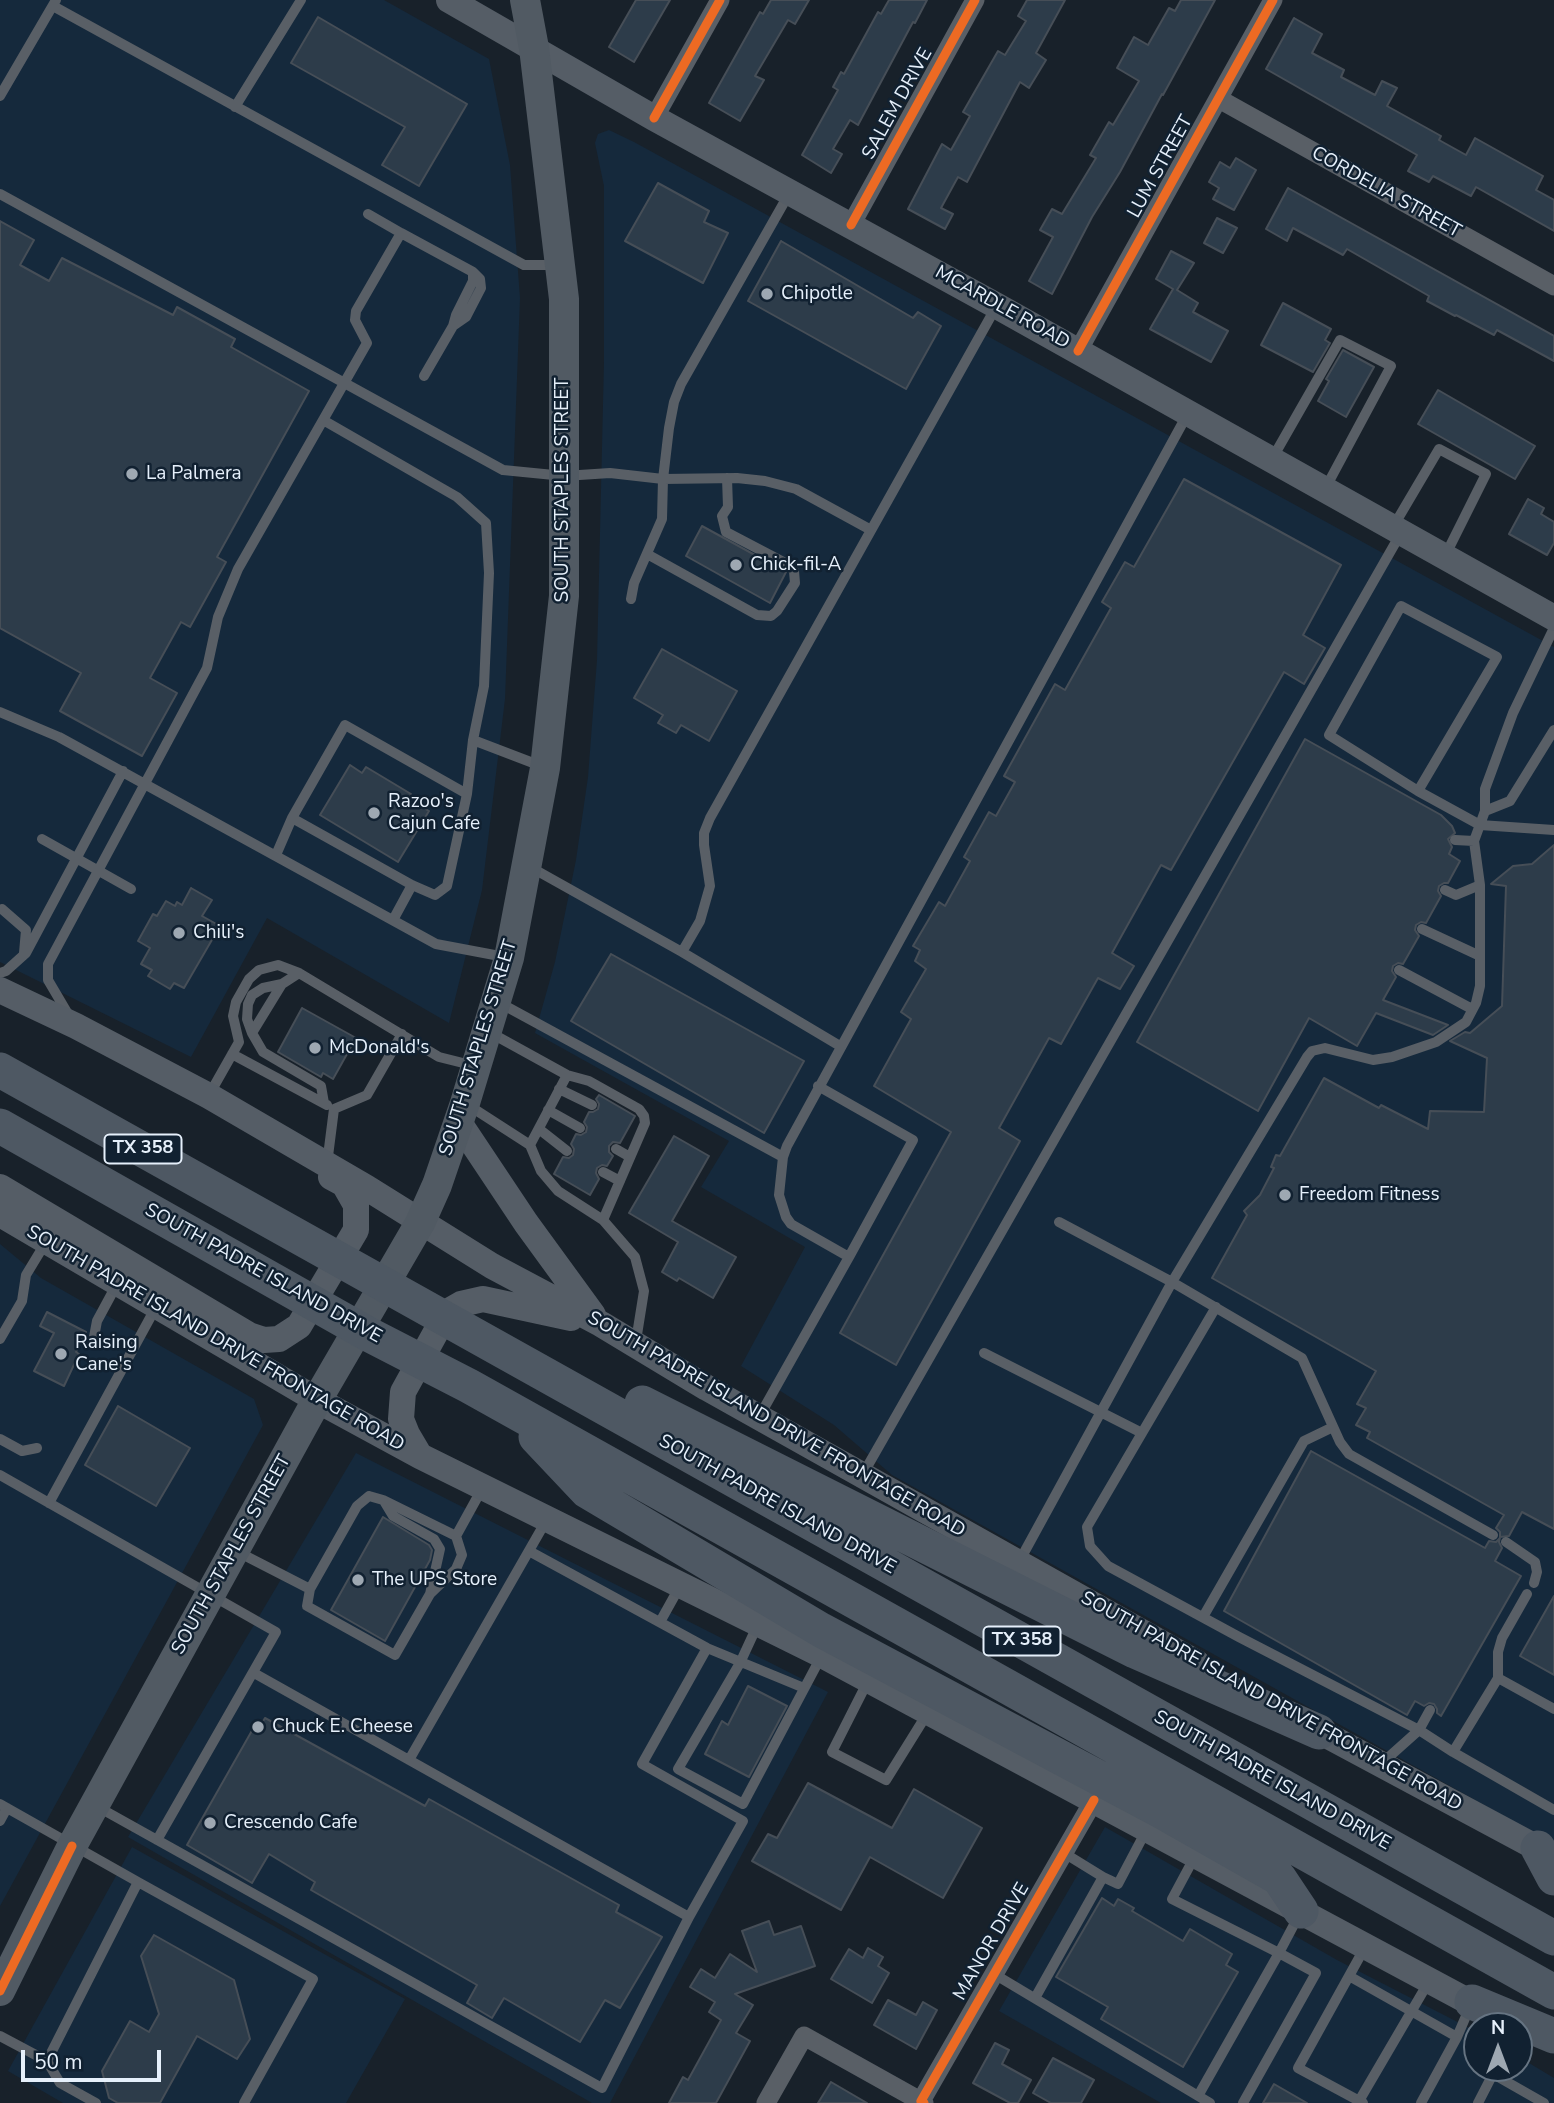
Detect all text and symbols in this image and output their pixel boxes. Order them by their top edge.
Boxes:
street label: SALEM DRIVE [858,44,938,164]
street label: LUM STREET [1123,112,1199,222]
street label: CORDELIA STREET [1307,142,1465,244]
street label: MCARDLE ROAD [931,262,1073,354]
place label: Chipotle [781,283,853,305]
marker: Chipotle [759,286,775,302]
street label: SOUTH STAPLES STREET [552,378,574,602]
place label: La Palmera [146,463,242,485]
marker: La Palmera [124,466,140,482]
place label: Chick-fil-A [750,554,841,576]
marker: Chick-fil-A [728,557,744,573]
place label: Razoo's Cajun Cafe [388,791,480,835]
marker: Razoo's Cajun Cafe [366,805,382,821]
place label: Chili's [193,922,244,944]
marker: Chili's [171,925,187,941]
street label: SOUTH STAPLES STREET [435,937,523,1159]
place label: McDonald's [329,1037,430,1059]
marker: McDonald's [307,1040,323,1056]
road number: TX 358 [104,1134,182,1164]
place label: Freedom Fitness [1299,1184,1440,1206]
marker: Freedom Fitness [1277,1187,1293,1203]
street label: SOUTH PADRE ISLAND DRIVE [141,1199,385,1349]
street label: SOUTH PADRE ISLAND DRIVE FRONTAGE ROAD [22,1221,408,1457]
street label: SOUTH PADRE ISLAND DRIVE FRONTAGE ROAD [583,1307,969,1543]
place label: Raising Cane's [75,1332,138,1376]
marker: Raising Cane's [53,1346,69,1362]
street label: SOUTH PADRE ISLAND DRIVE [655,1430,899,1580]
street label: SOUTH STAPLES STREET [168,1451,296,1659]
place label: The UPS Store [372,1569,497,1591]
marker: The UPS Store [350,1572,366,1588]
street label: SOUTH PADRE ISLAND DRIVE FRONTAGE ROAD [1076,1587,1466,1817]
road number: TX 358 [984,1626,1060,1656]
street label: SOUTH PADRE ISLAND DRIVE [1150,1706,1394,1856]
place label: Chuck E. Cheese [272,1716,413,1738]
marker: Chuck E. Cheese [250,1719,266,1735]
place label: Crescendo Cafe [224,1812,357,1834]
marker: Crescendo Cafe [202,1815,218,1831]
street label: MANOR DRIVE [949,1879,1035,2005]
north arrow [1463,2012,1533,2082]
text: N [1491,2015,1505,2041]
scale bar [24,2036,164,2080]
text: 50 m [34,2048,83,2076]

